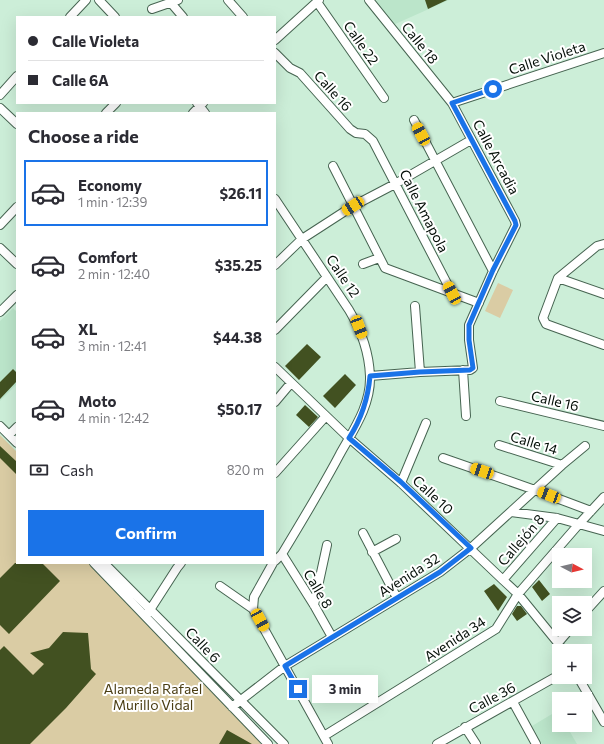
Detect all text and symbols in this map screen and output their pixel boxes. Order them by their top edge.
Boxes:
street label: Calle 22 [340,18,383,68]
street label: Calle 18 [398,18,442,67]
text: Calle Violeta [52,32,139,50]
street label: Calle Violeta [506,37,587,78]
street label: Calle 16 [311,67,356,114]
text: Calle 6A [52,71,109,89]
route start [484,80,502,98]
street label: Calle Arcadia [470,116,523,197]
car [410,121,432,147]
text: Choose a ride [28,125,139,147]
street label: Calle Amapola [396,166,453,255]
icon: car [30,175,66,211]
text: Economy [78,176,142,194]
text: $26.11 [219,184,262,202]
text: 1 min · 12:39 [78,194,147,210]
car [340,194,366,218]
icon: car [30,247,66,283]
text: Comfort [78,248,138,266]
street label: Calle 12 [323,251,364,300]
text: $35.25 [215,256,262,274]
text: 2 min · 12:40 [78,266,150,282]
car [441,280,463,306]
car [349,314,369,340]
icon: car [30,319,66,355]
text: XL [78,320,97,338]
text: $44.38 [213,328,262,346]
text: 3 min · 12:41 [78,338,147,354]
street label: Calle 16 [530,387,581,414]
icon: car [30,391,66,427]
text: Moto [78,392,117,410]
text: $50.17 [217,400,262,418]
text: 4 min · 12:42 [78,410,149,426]
street label: Calle 14 [508,427,560,458]
icon: cash [28,459,50,481]
text: Cash [60,461,94,479]
car [469,461,495,481]
text: 820 m [227,462,264,478]
street label: Calle 10 [410,472,457,518]
car [536,485,562,505]
button: Confirm [28,510,264,556]
street label: Callejón 8 [494,510,548,569]
north arrow [552,548,592,588]
map controls [552,548,592,732]
street label: Avenida 32 [375,549,443,600]
street label: Calle 8 [300,566,337,611]
button: layers [552,596,592,636]
car [249,607,271,633]
street label: Avenida 34 [421,612,489,665]
street label: Calle 6 [182,623,224,666]
button: + [552,644,592,684]
callout: 3 min [312,675,378,703]
street label: Calle 36 [465,678,518,717]
park label: Alameda Rafael Murillo Vidal [104,680,202,713]
route end [289,680,307,698]
text: 3 min [329,681,361,697]
button: − [552,692,592,732]

